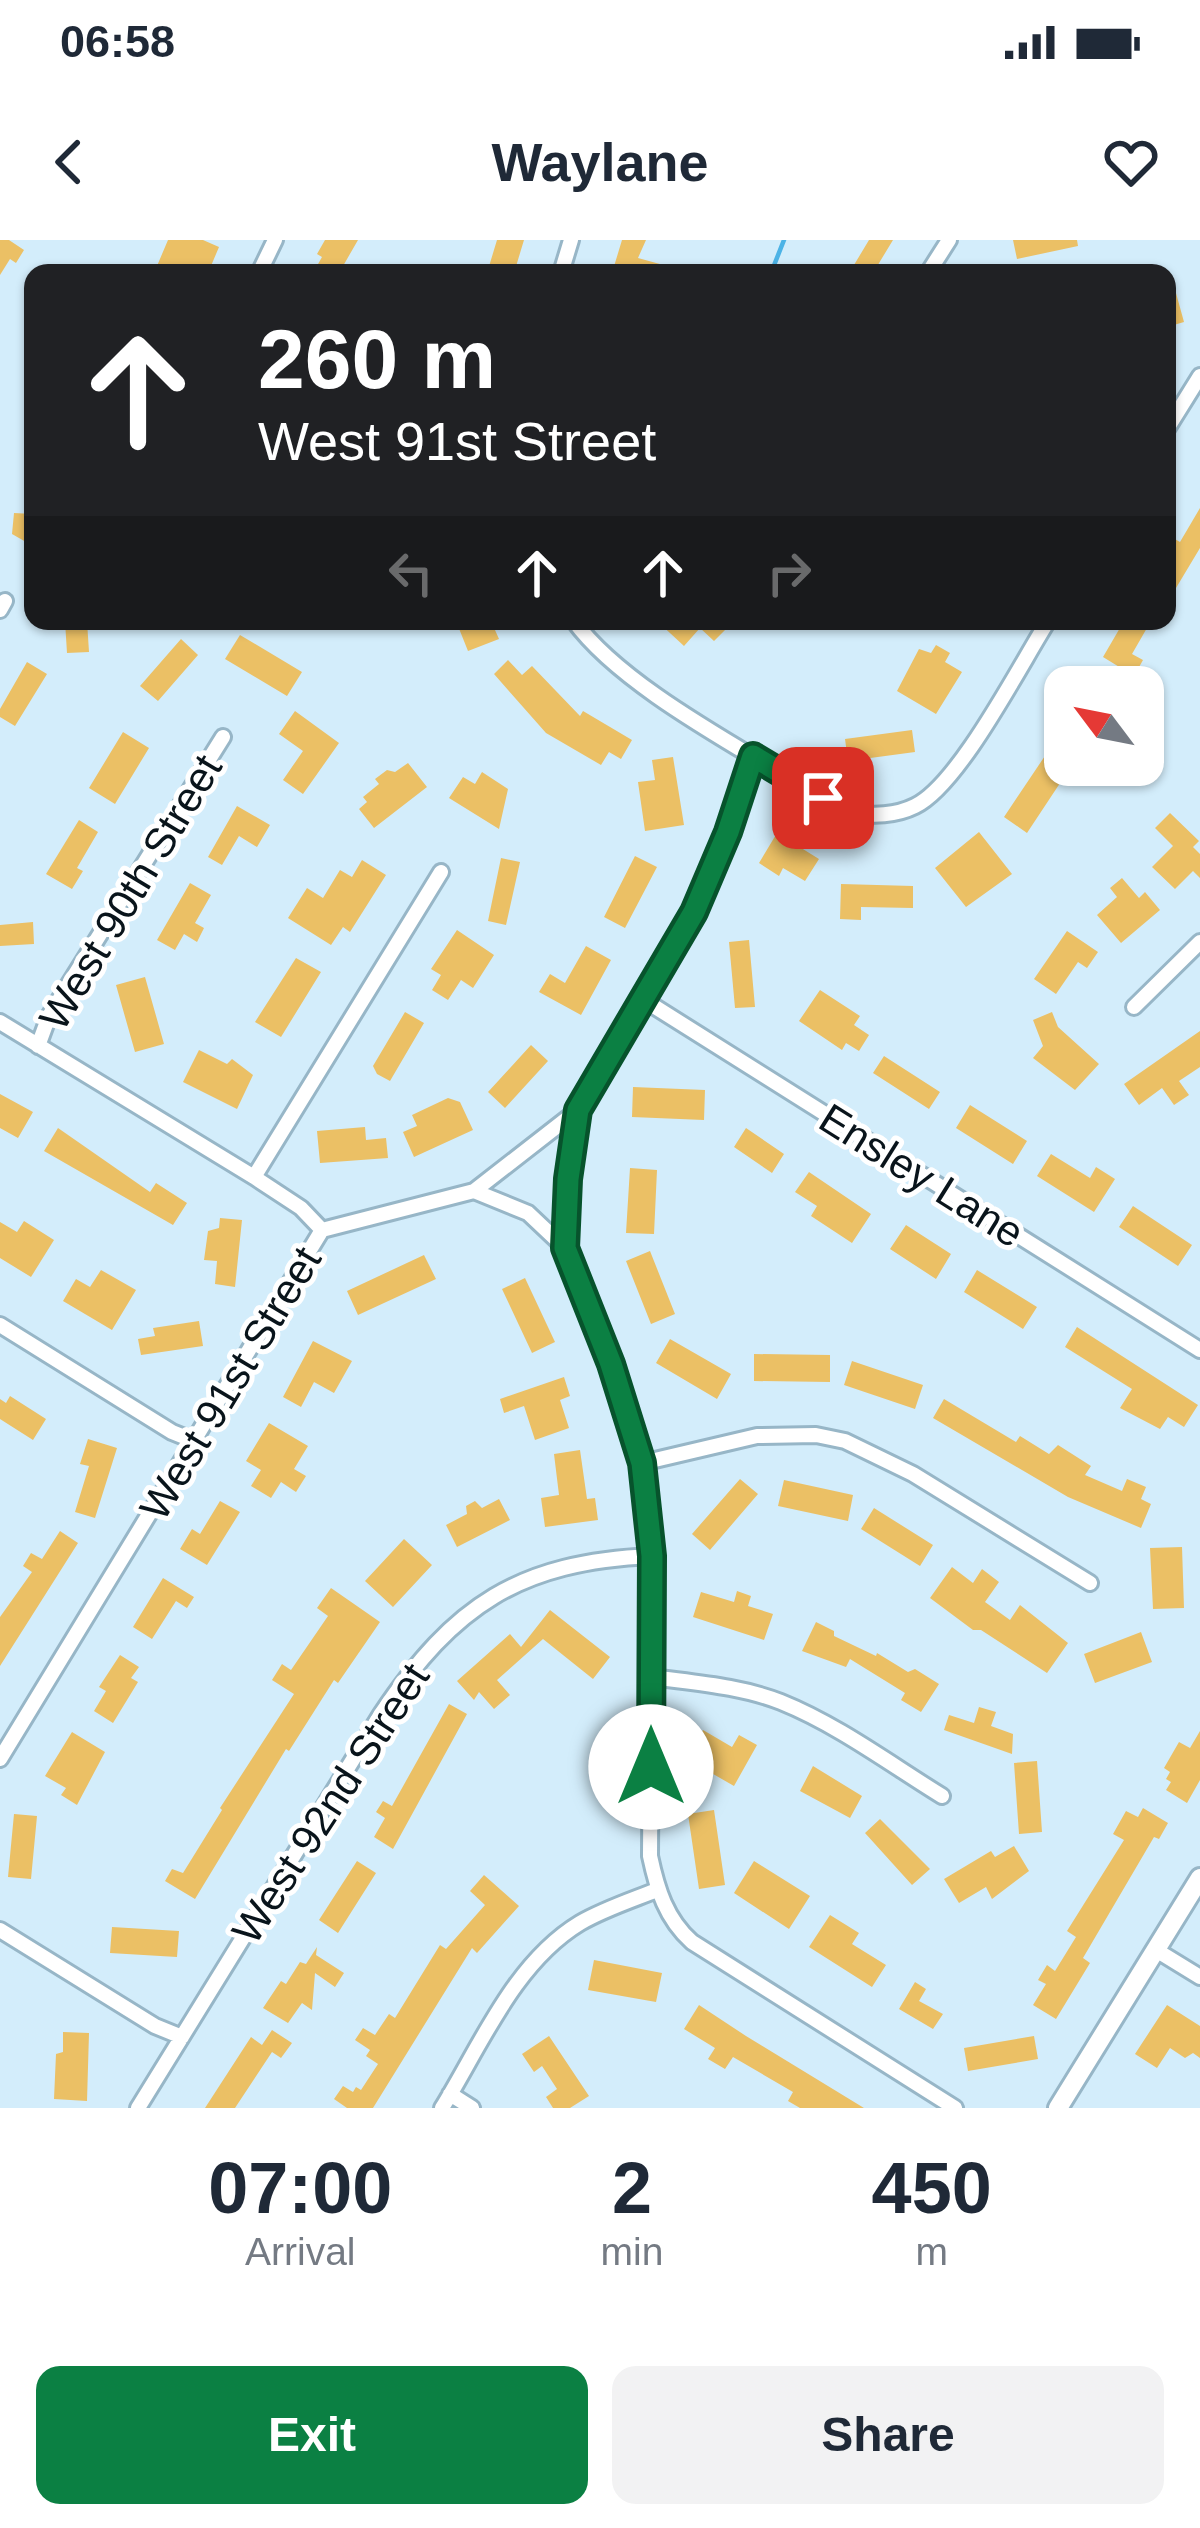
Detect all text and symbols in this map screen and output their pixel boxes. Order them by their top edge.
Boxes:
text: 06:58 [60,16,175,67]
icon: back [36,129,102,195]
icon: heart [1098,129,1164,195]
text: Waylane [491,132,709,192]
icon: ahead [60,312,216,468]
text: 260 m [258,312,496,406]
text: West 91st Street [258,411,656,471]
icon: left [378,540,444,606]
icon: ahead [504,540,570,606]
icon: ahead [630,540,696,606]
icon: right [756,540,822,606]
north arrow [1044,666,1164,786]
map controls [1044,666,1164,786]
street label: West 90th Street [30,746,231,1038]
pin [772,747,874,849]
icon: arrive [790,765,856,831]
street label: Ensley Lane [811,1094,1032,1257]
street label: West 91st Street [131,1238,330,1528]
street label: West 92nd Street [223,1654,438,1952]
position arrow [588,1704,714,1830]
text: 07:00 [208,2148,392,2228]
text: 2 [612,2148,652,2228]
text: 450 [872,2148,992,2228]
text: Arrival [245,2230,356,2273]
text: min [601,2230,663,2273]
text: m [915,2230,948,2273]
button: Exit [36,2366,588,2504]
button: Share [612,2366,1164,2504]

